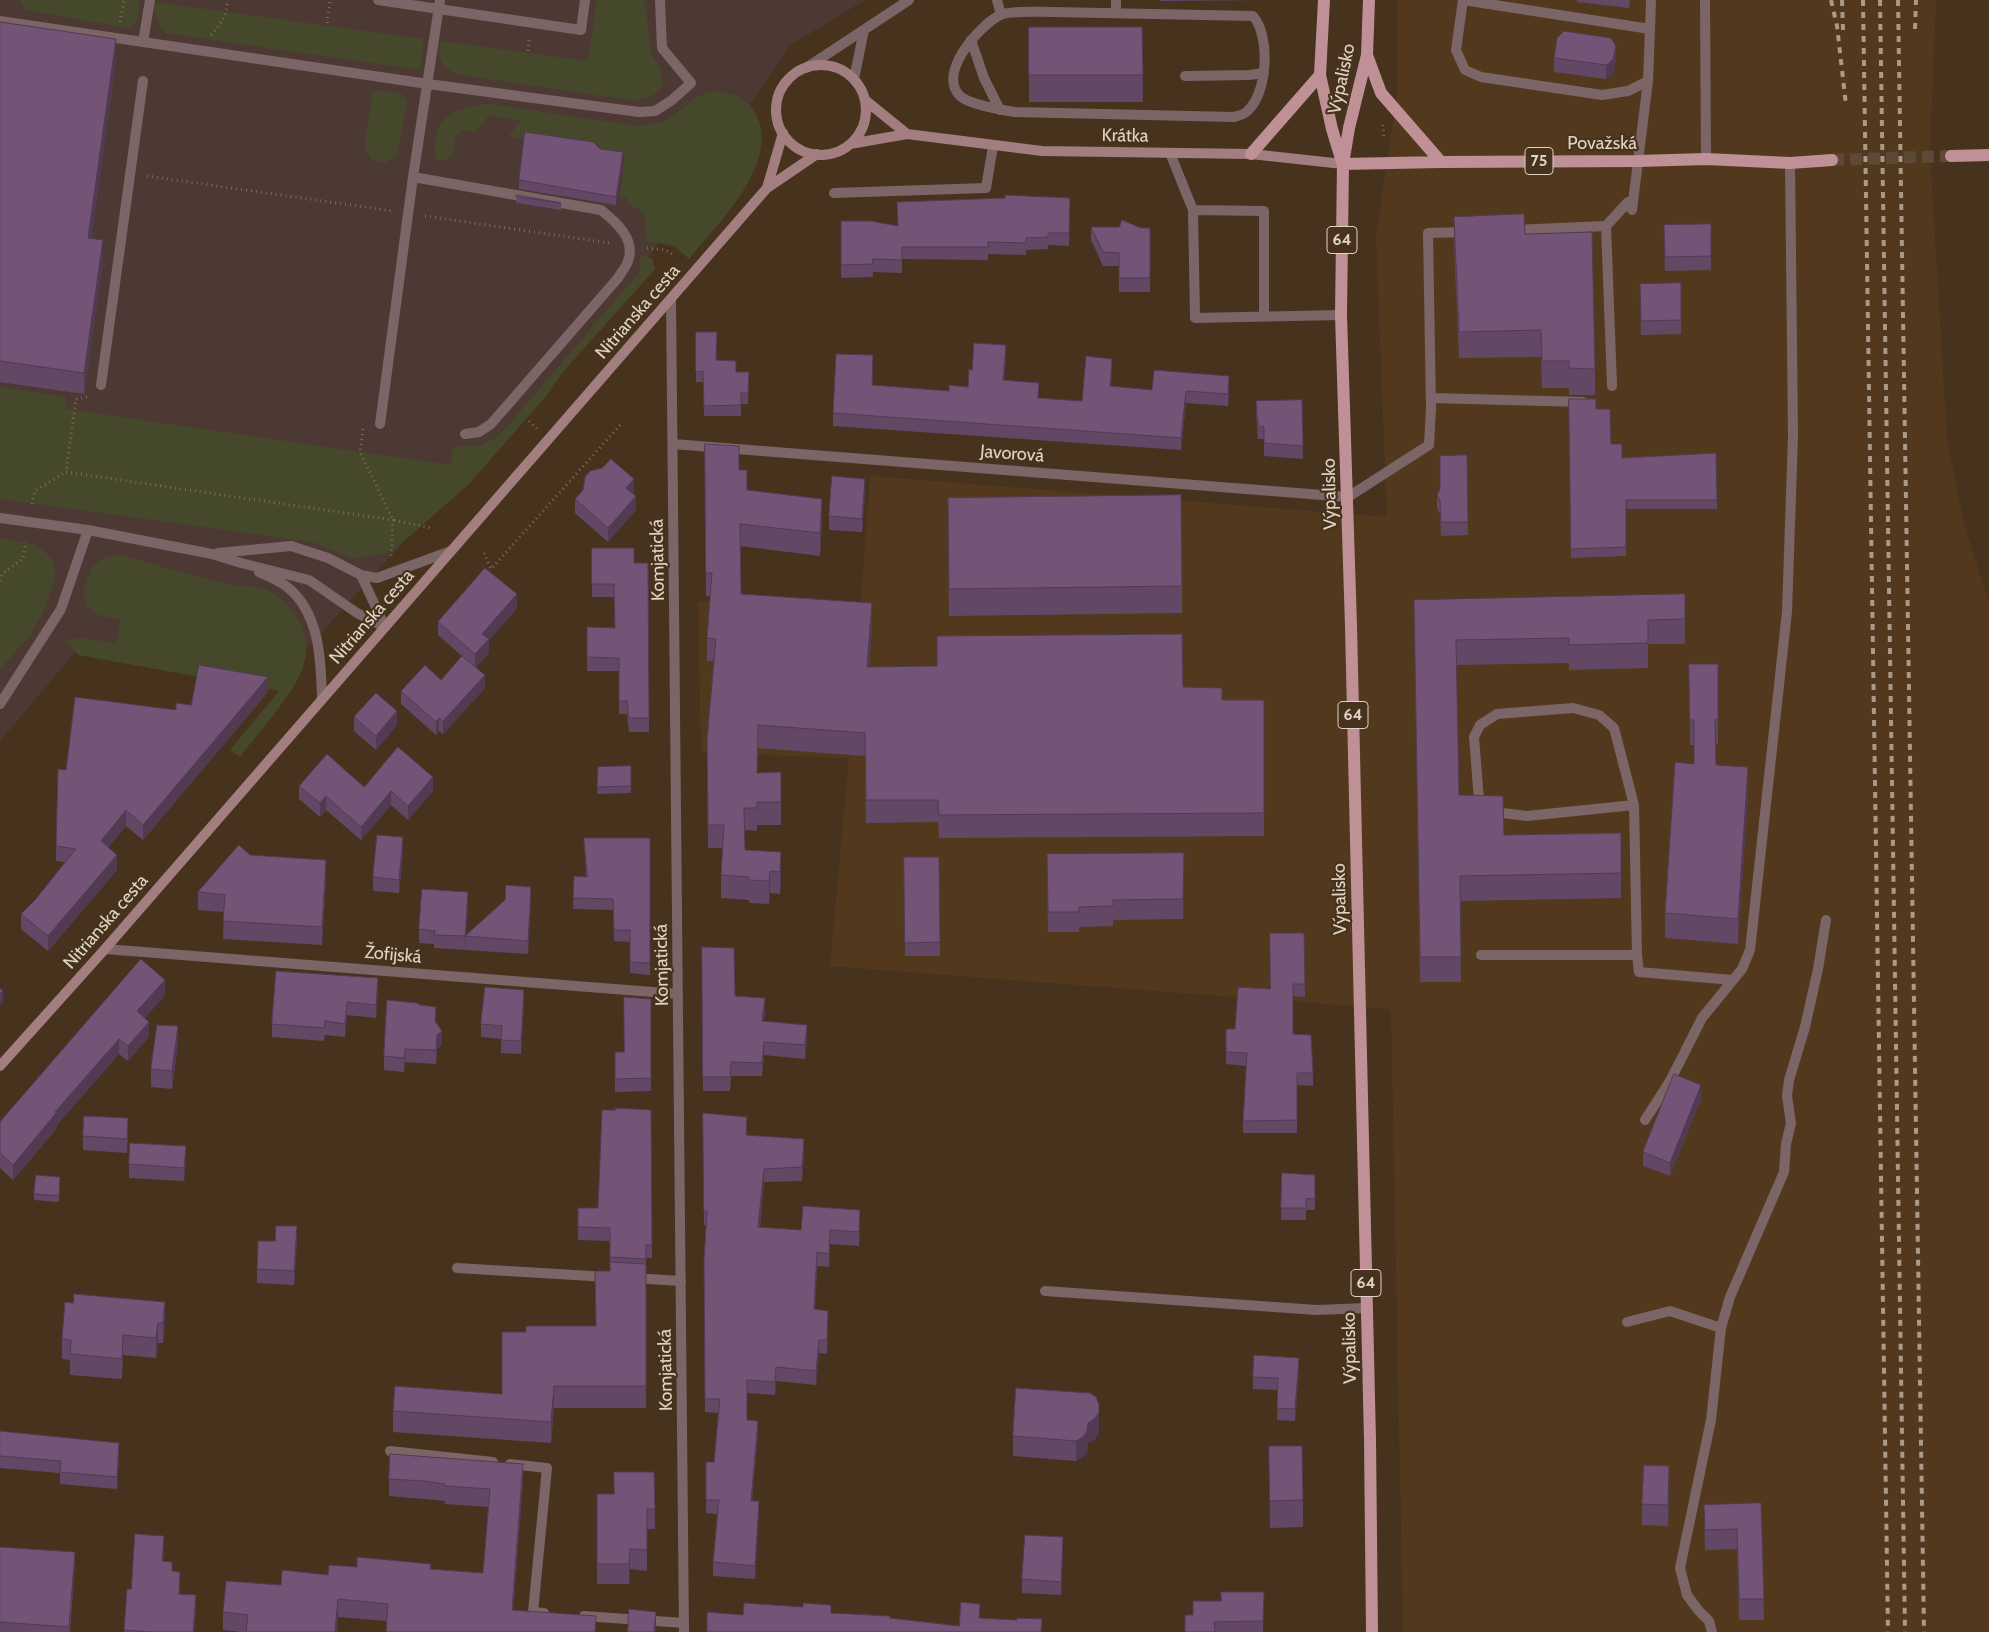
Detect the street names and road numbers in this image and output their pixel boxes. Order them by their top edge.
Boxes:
street label: Výpalisko [1324,42,1360,116]
street label: Krátka [1101,125,1149,147]
street label: Považská [1567,133,1637,155]
road number: 75 [1525,148,1553,175]
road number: 64 [1327,226,1357,254]
street label: Nitrianska cesta [591,260,685,364]
street label: Javorová [979,441,1045,467]
street label: Výpalisko [1319,458,1341,530]
street label: Komjatická [646,519,670,601]
street label: Nitrianska cesta [325,565,419,669]
road number: 64 [1338,702,1368,728]
street label: Výpalisko [1329,863,1351,935]
street label: Nitrianska cesta [59,870,153,974]
street label: Komjatická [650,924,674,1006]
street label: Žofijská [364,942,422,968]
road number: 64 [1351,1270,1381,1296]
street label: Výpalisko [1339,1312,1361,1384]
street label: Komjatická [654,1329,678,1411]

